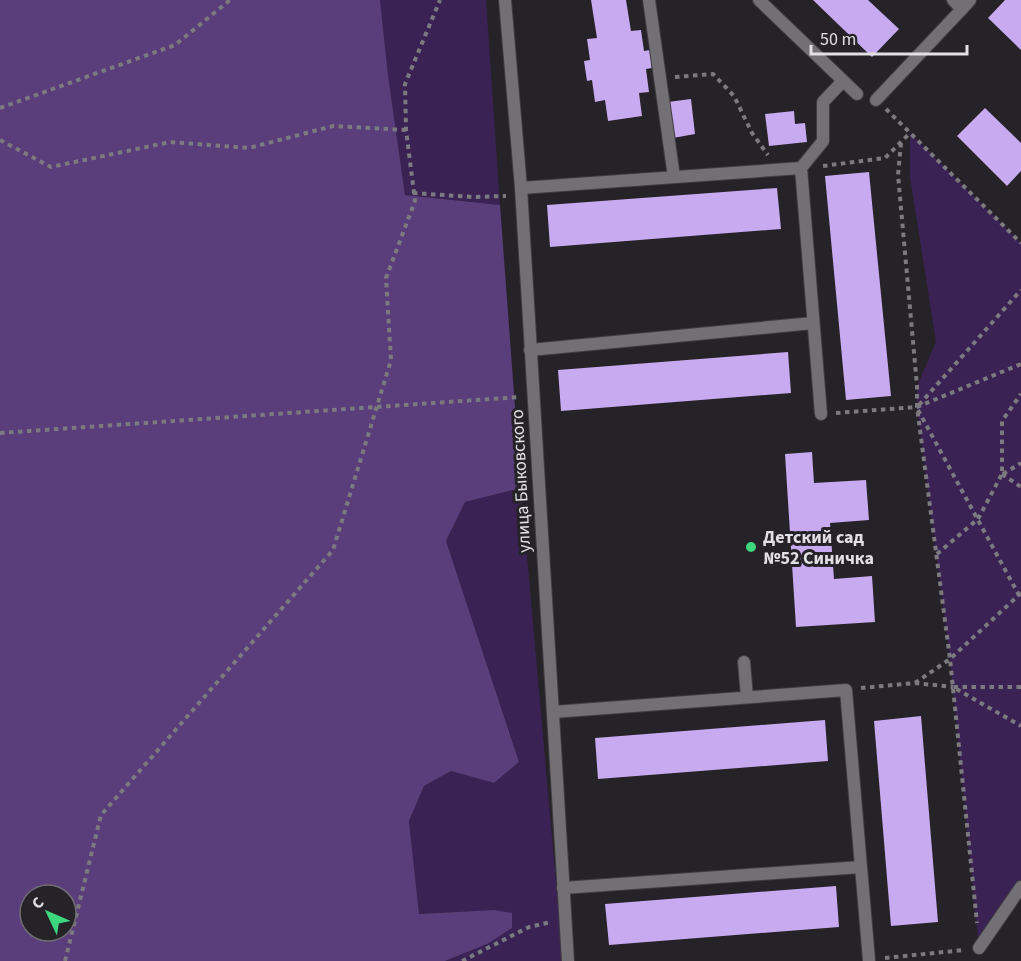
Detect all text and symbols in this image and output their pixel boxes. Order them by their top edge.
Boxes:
scale bar [811,18,967,56]
text: 50 m [820,27,856,52]
street label: улица Быковского [505,409,537,553]
place label: Детский сад №52 Синичка [763,525,874,571]
marker: Детский сад №52 Синичка [744,540,758,554]
north arrow [18,883,78,943]
text: С [27,892,49,914]

